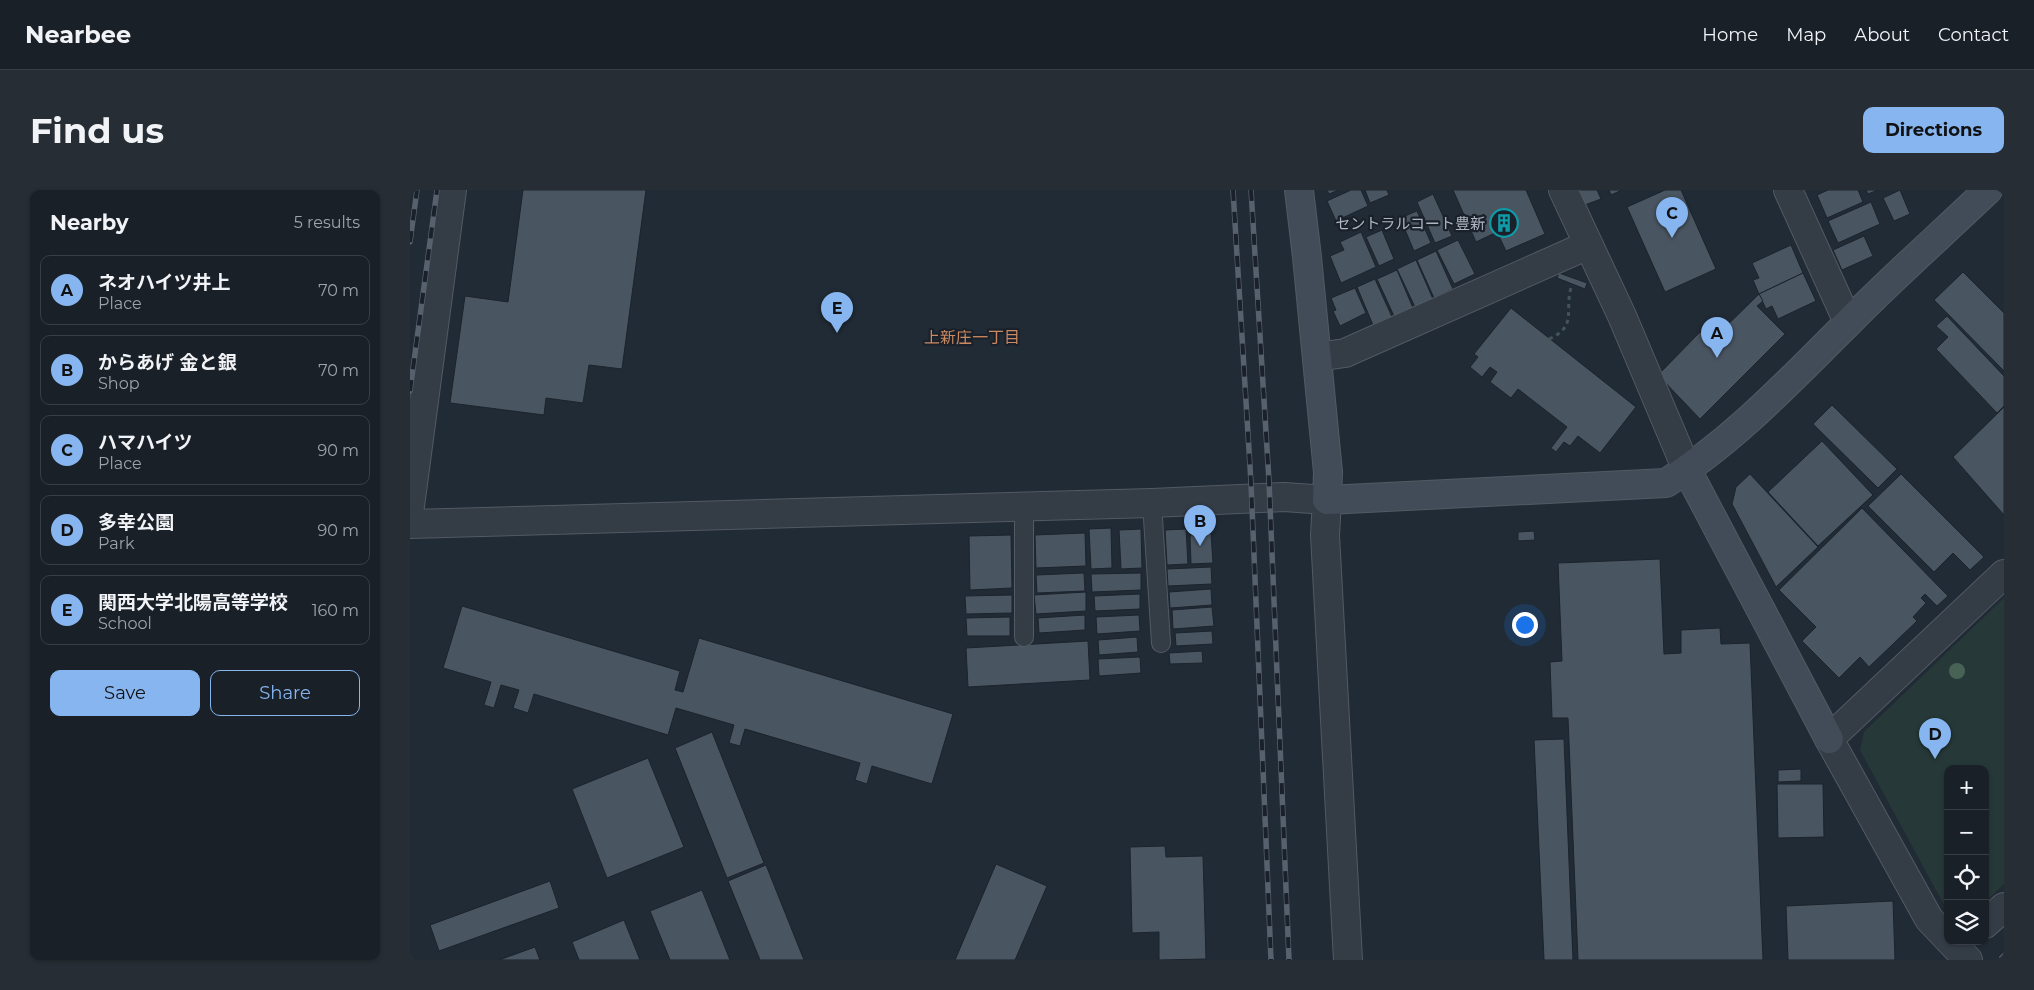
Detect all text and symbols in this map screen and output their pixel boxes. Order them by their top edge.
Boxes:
text: Nearbee [25,20,131,49]
text: Home [1702,24,1758,46]
text: Map [1786,24,1826,46]
text: About [1854,24,1910,46]
text: Contact [1938,24,2009,46]
button: Directions [1863,107,2004,153]
text: Find us [30,109,164,152]
pin: C [1656,197,1688,238]
building icon: セントラルコート豊新 [1489,208,1519,238]
text: Nearby [50,210,129,235]
text: 5 results [294,213,360,232]
place label: セントラルコート豊新 [1335,214,1485,233]
text: ネオハイツ井上 [98,271,231,294]
text: A [61,281,73,300]
text: 70 m [318,281,359,300]
pin: E [821,292,853,333]
text: Place [98,294,142,313]
pin: A [1701,317,1733,358]
district label: 上新庄一丁目 [924,328,1020,347]
text: からあげ 金と銀 [98,351,236,374]
text: B [61,361,73,380]
text: 70 m [318,361,359,380]
text: Shop [98,374,140,393]
text: ハマハイツ [98,431,193,454]
text: C [61,441,73,460]
text: 90 m [317,441,359,460]
text: Place [98,454,142,473]
pin: B [1184,505,1216,546]
text: 多幸公園 [98,511,174,534]
text: D [60,521,74,540]
text: 90 m [317,521,359,540]
text: Park [98,534,135,553]
text: 関西大学北陽高等学校 [98,591,288,614]
text: E [62,601,72,620]
text: 160 m [312,601,359,620]
your location [1512,612,1538,638]
text: School [98,614,152,633]
button: Save [50,670,200,716]
button: Share [210,670,360,716]
pin: D [1919,718,1951,759]
map controls [1944,765,1989,945]
button: + [1944,765,1989,810]
button: − [1944,810,1989,855]
button: locate [1944,855,1989,900]
button: layers [1944,900,1989,945]

